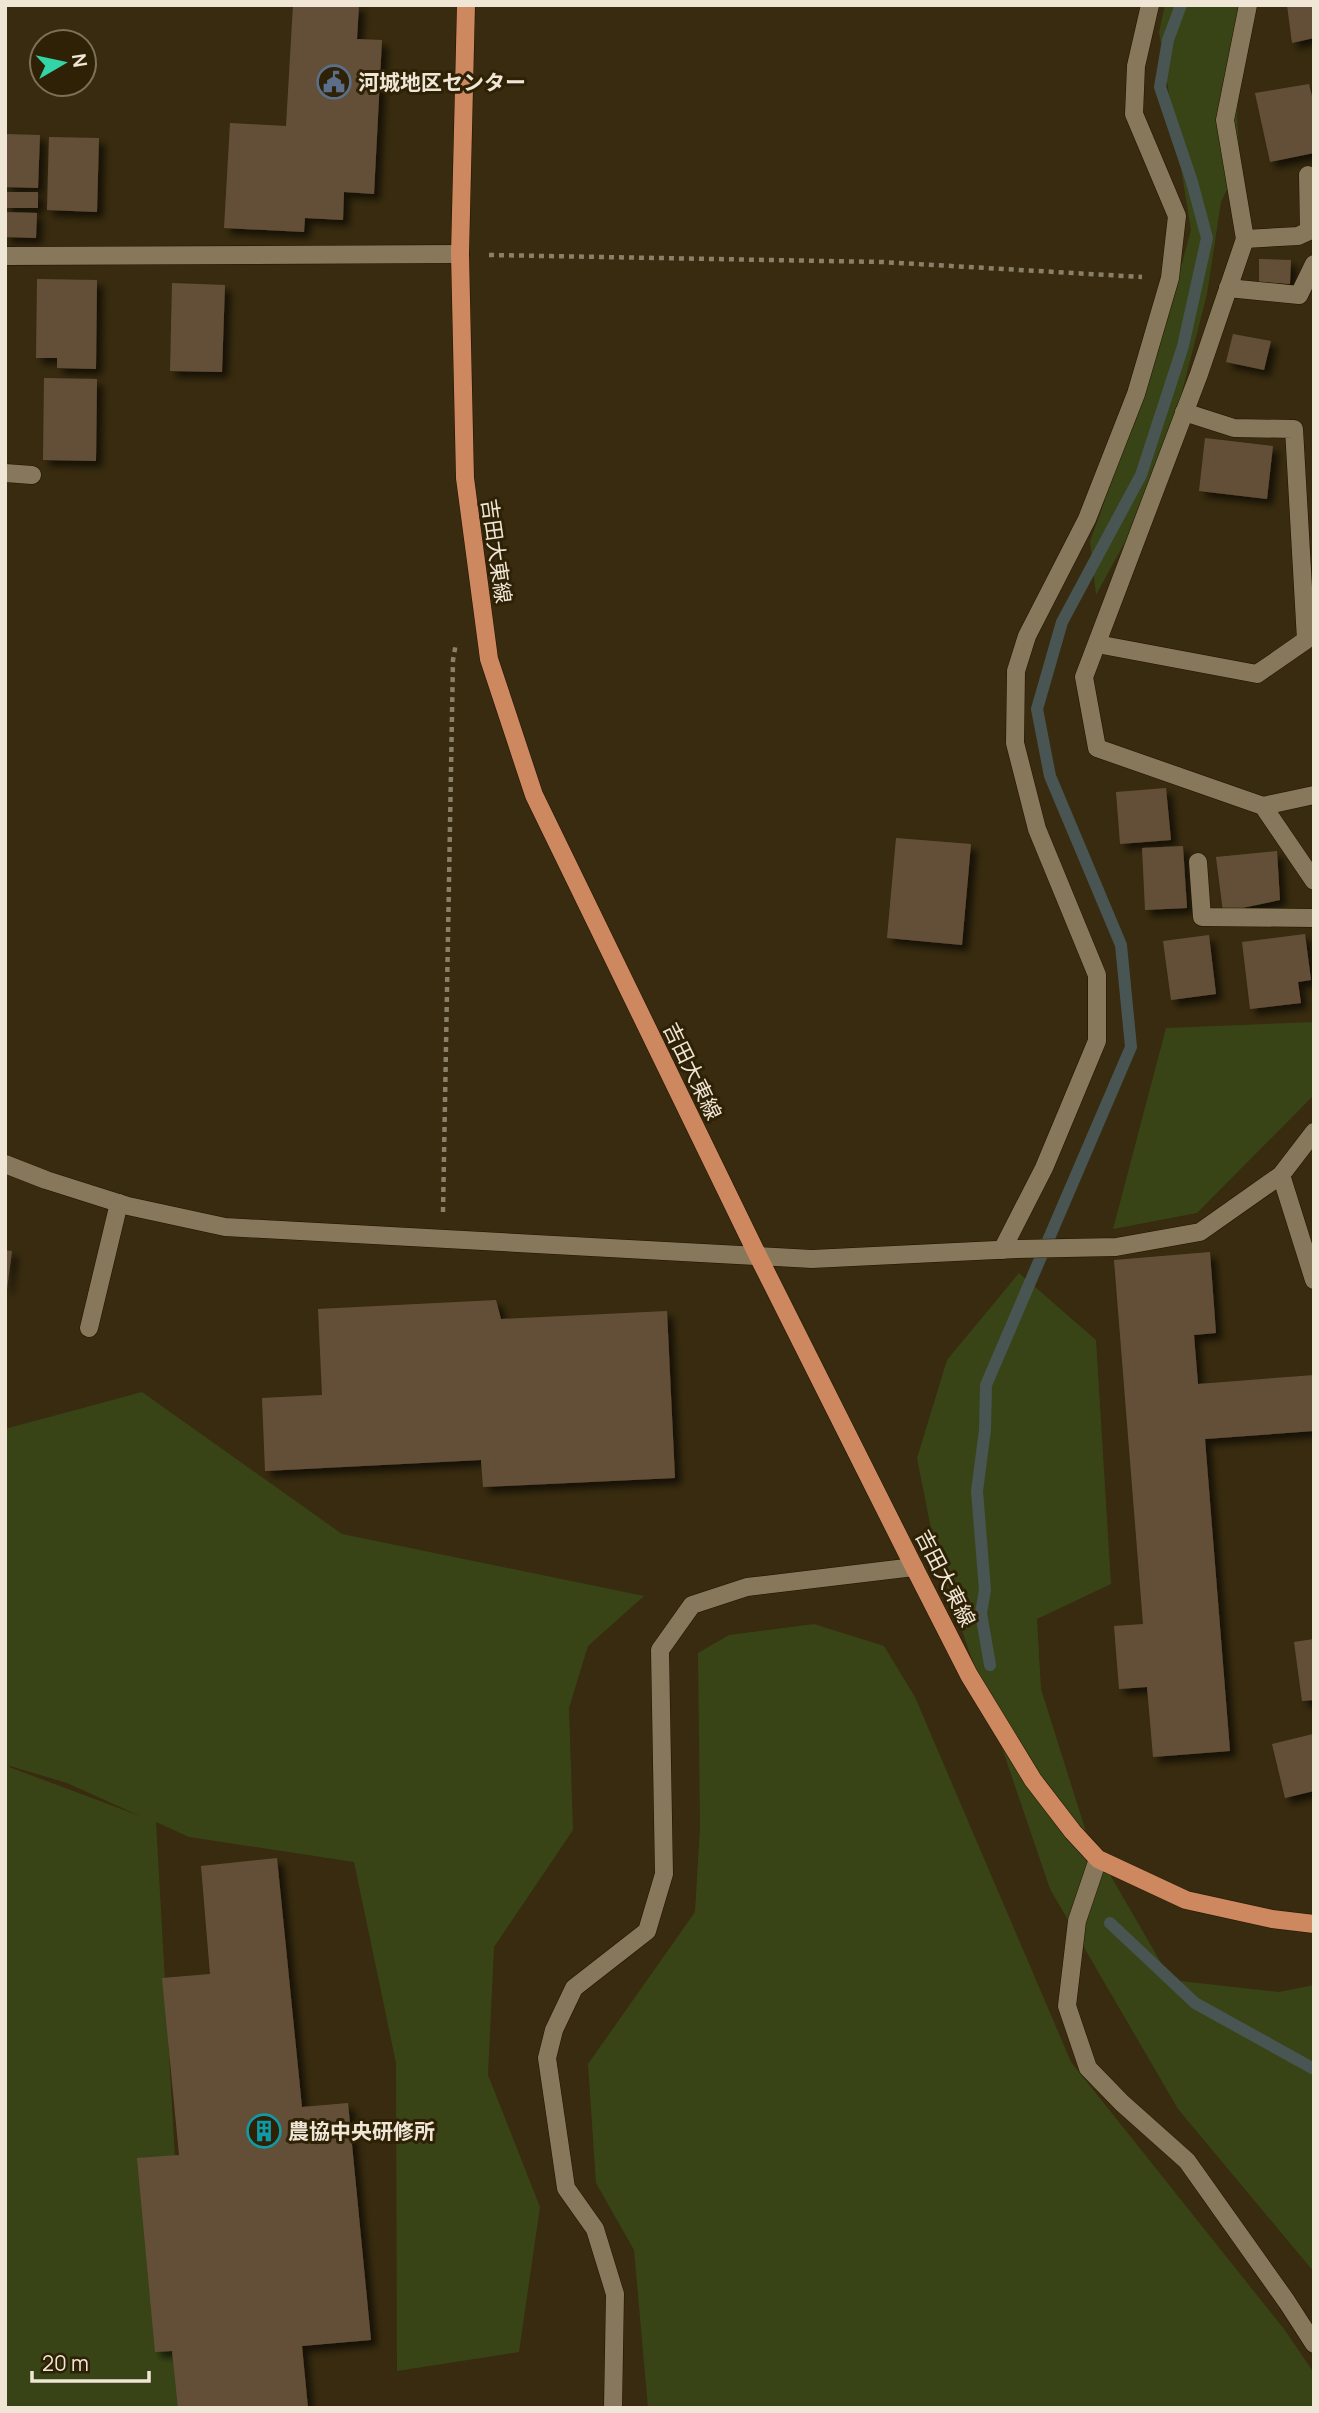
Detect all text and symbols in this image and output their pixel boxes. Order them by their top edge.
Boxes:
north arrow [28,28,98,98]
text: N [66,52,94,69]
public building icon: 河城地区センター [315,63,353,101]
place label: 河城地区センター [358,68,526,96]
street label: 吉田大東線 [476,497,518,605]
street label: 吉田大東線 [657,1018,729,1124]
street label: 吉田大東線 [910,1525,982,1631]
building icon: 農協中央研修所 [245,2112,283,2150]
place label: 農協中央研修所 [288,2117,435,2145]
scale bar [32,2340,149,2384]
text: 20 m [42,2349,89,2377]

